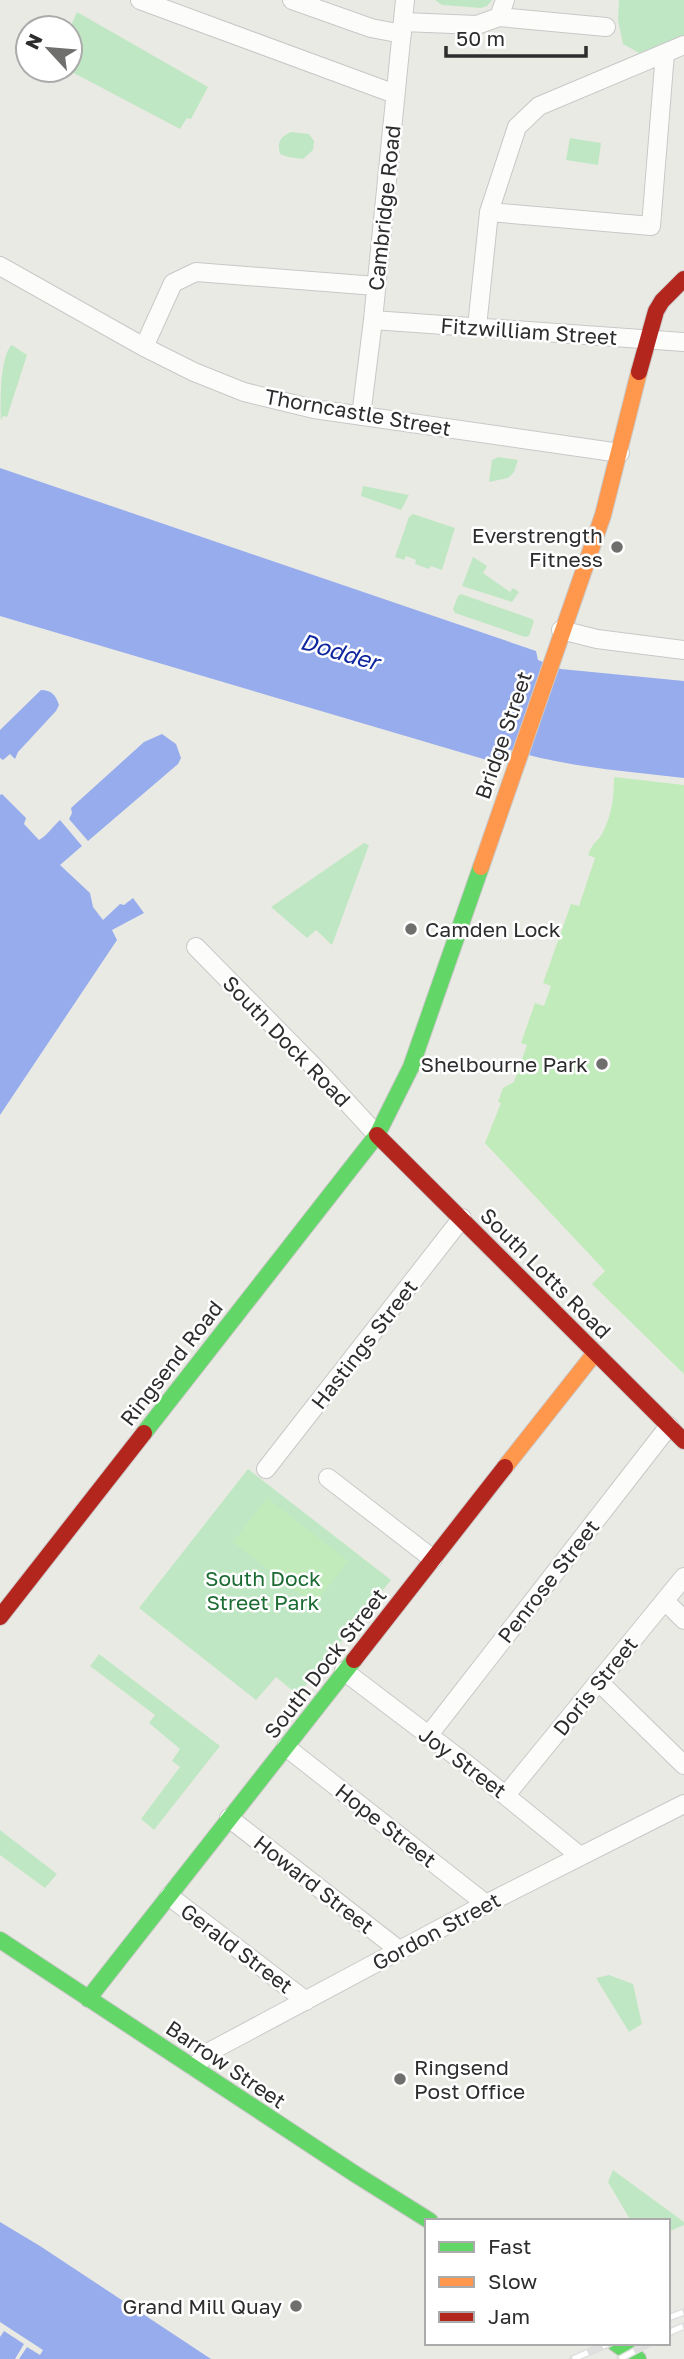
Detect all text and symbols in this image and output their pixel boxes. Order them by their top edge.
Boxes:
north arrow [14,14,84,84]
scale bar [446,14,586,58]
text: 50 m [456,25,505,51]
text: N [20,30,47,53]
street label: Cambridge Road [362,124,406,292]
street label: Fitzwilliam Street [440,312,618,350]
street label: Thorncastle Street [263,383,453,441]
place label: Everstrength Fitness [472,522,603,572]
marker: Everstrength Fitness [609,539,625,555]
water label: Dodder [297,626,385,676]
street label: Bridge Street [469,668,537,802]
place label: Camden Lock [425,916,561,942]
marker: Camden Lock [403,921,419,937]
street label: South Dock Road [218,970,356,1112]
place label: Shelbourne Park [421,1051,588,1077]
marker: Shelbourne Park [594,1056,610,1072]
street label: South Lotts Road [475,1202,617,1344]
street label: Hastings Street [305,1274,423,1414]
street label: Ringsend Road [114,1295,228,1431]
street label: Penrose Street [492,1514,604,1648]
park label: South Dock Street Park [205,1565,321,1615]
street label: South Dock Street [258,1583,392,1743]
street label: Doris Street [547,1631,643,1741]
street label: Joy Street [414,1721,512,1803]
street label: Hope Street [330,1777,442,1873]
street label: Howard Street [249,1829,379,1939]
street label: Gordon Street [368,1886,504,1976]
street label: Gerald Street [176,1897,298,1999]
street label: Barrow Street [161,2014,291,2114]
place label: Ringsend Post Office [414,2054,525,2104]
marker: Ringsend Post Office [392,2071,408,2087]
legend [425,2219,670,2345]
text: Fast [488,2233,531,2259]
text: Slow [488,2268,537,2294]
place label: Grand Mill Quay [122,2293,282,2319]
marker: Grand Mill Quay [288,2298,304,2314]
text: Jam [488,2303,530,2329]

